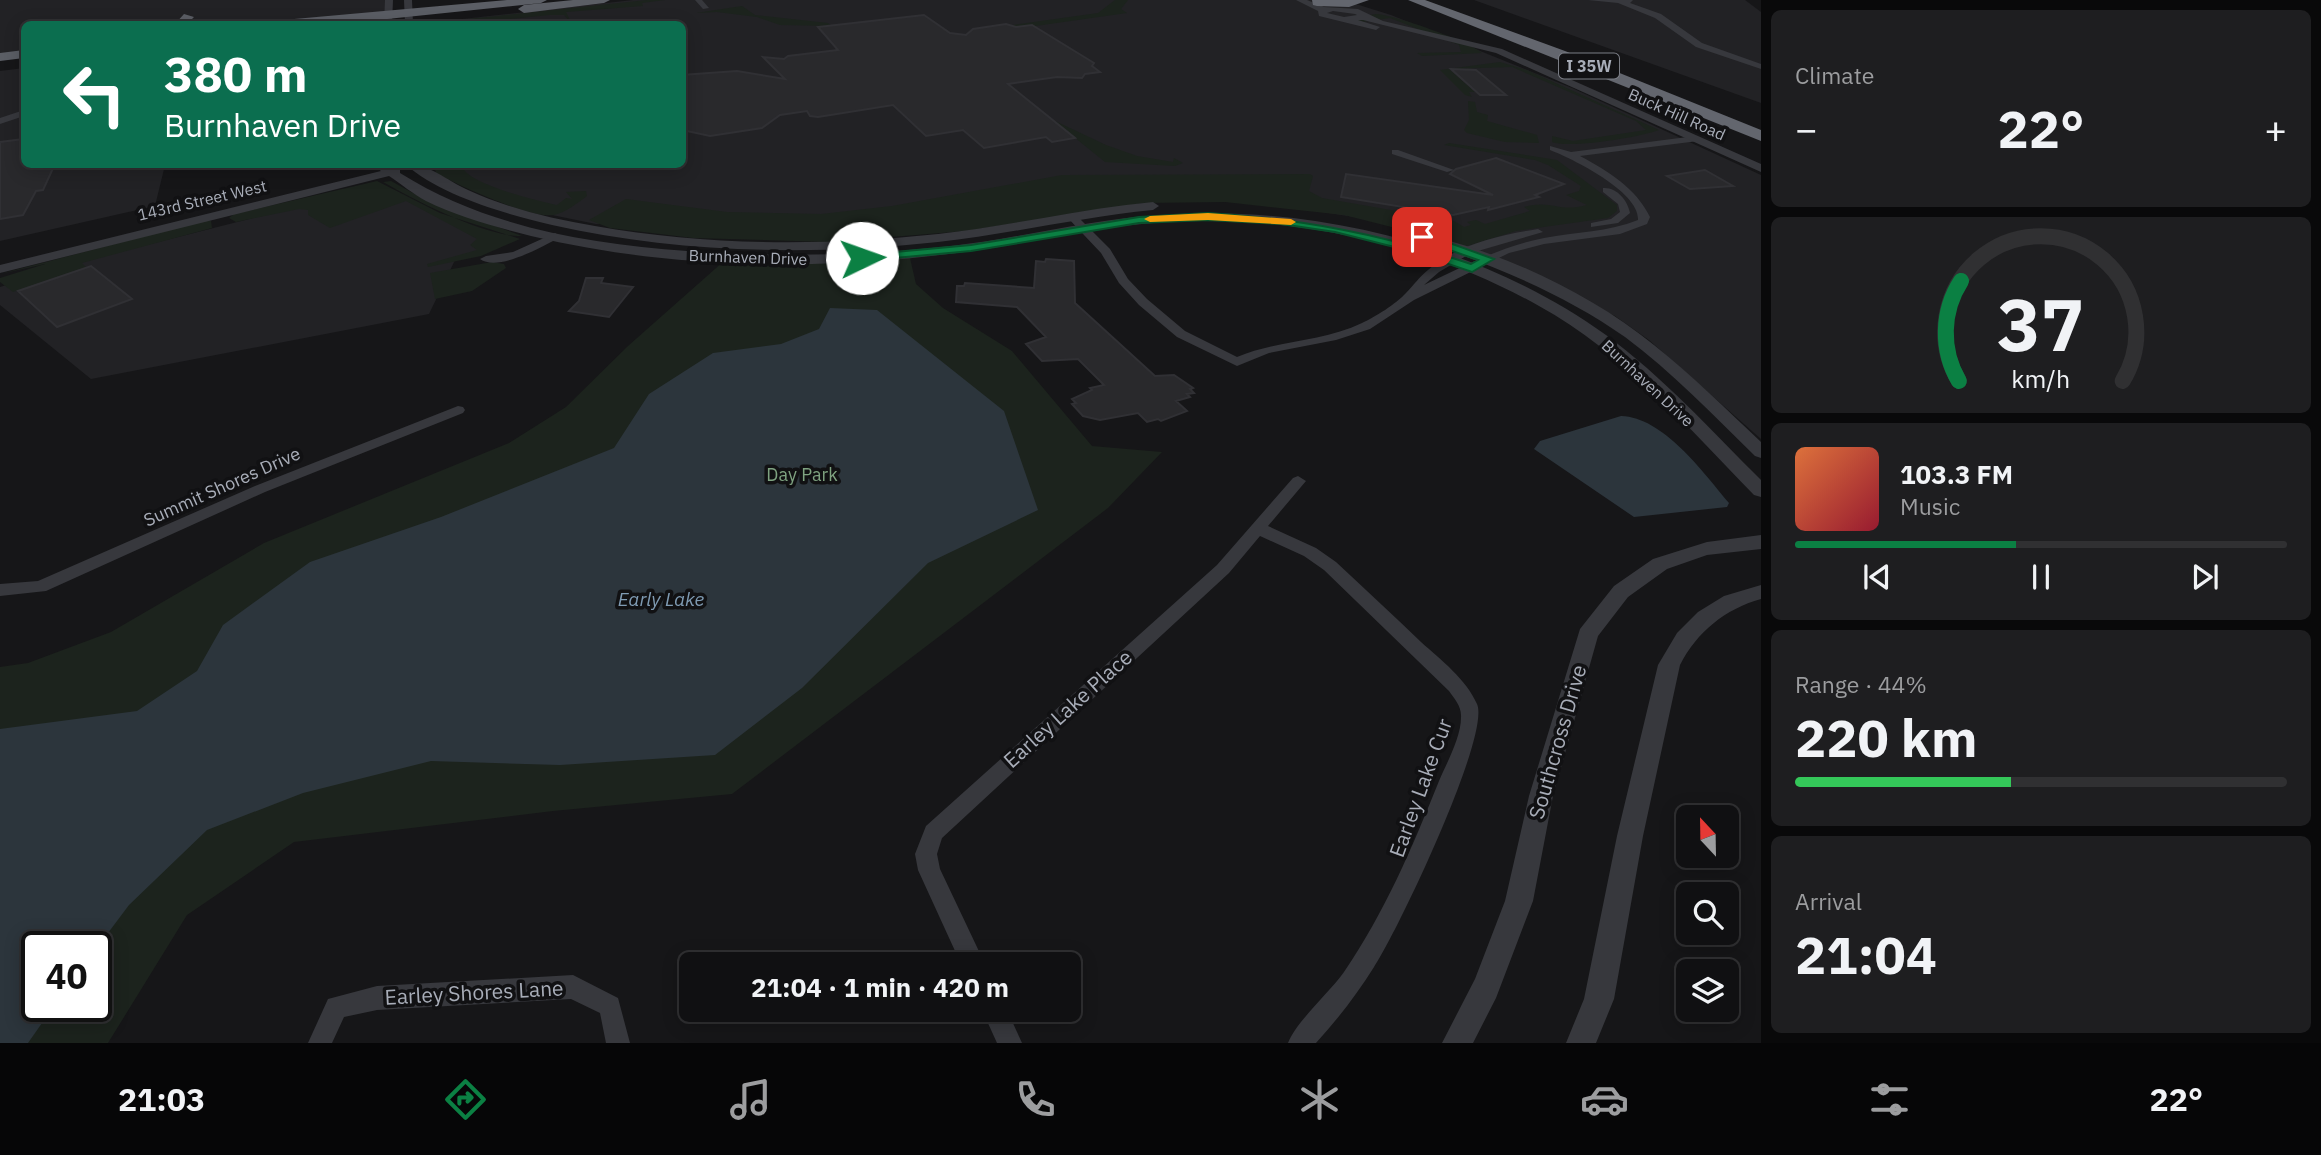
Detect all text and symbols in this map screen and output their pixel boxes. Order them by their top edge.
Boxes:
text: 380 m [164,42,308,105]
icon: left [49,49,140,140]
road number: I 35W [1559,54,1619,78]
text: Climate [1795,60,1874,90]
street label: Buck Hill Road [1625,84,1729,144]
text: 22° [1998,95,2084,162]
text: Burnhaven Drive [164,104,401,146]
text: − [1795,104,1818,153]
text: + [2264,104,2287,153]
street label: 143rd Street West [136,175,268,225]
pin [1392,207,1452,267]
icon: arrive [1403,218,1441,256]
position arrow [825,221,899,295]
street label: Burnhaven Drive [688,245,808,269]
text: 37 [1997,276,2085,371]
street label: Burnhaven Drive [1598,335,1698,431]
text: km/h [2012,362,2070,395]
street label: Summit Shores Drive [140,442,304,531]
text: 103.3 FM [1900,457,2013,491]
park label: Day Park [766,463,838,486]
text: Music [1900,491,1960,521]
icon: previous [1858,558,1896,596]
icon: pause [2022,558,2060,596]
icon: next [2186,558,2224,596]
water label: Early Lake [618,587,704,611]
street label: Earley Lake Place [997,643,1138,774]
street label: Southcross Drive [1522,661,1592,822]
text: Range · 44% [1795,669,1927,699]
text: 220 km [1795,704,1977,771]
street label: Earley Lake Cur [1382,714,1458,861]
north arrow [1676,805,1740,868]
map controls [1676,805,1739,1022]
button: search [1676,882,1739,945]
text: Arrival [1795,886,1862,916]
text: 21:04 [1795,921,1937,988]
speed limit sign: 40 [21,931,112,1022]
button: layers [1676,959,1739,1022]
text: 21:04 · 1 min · 420 m [751,970,1009,1004]
street label: Earley Shores Lane [384,973,564,1011]
icon: directions [441,1075,490,1124]
icon: music [726,1075,775,1124]
icon: phone [1011,1075,1060,1124]
icon: climate [1295,1075,1344,1124]
icon: car [1580,1075,1629,1124]
icon: filters [1865,1075,1914,1124]
text: 21:03 [118,1078,205,1120]
text: 22° [2150,1078,2203,1120]

